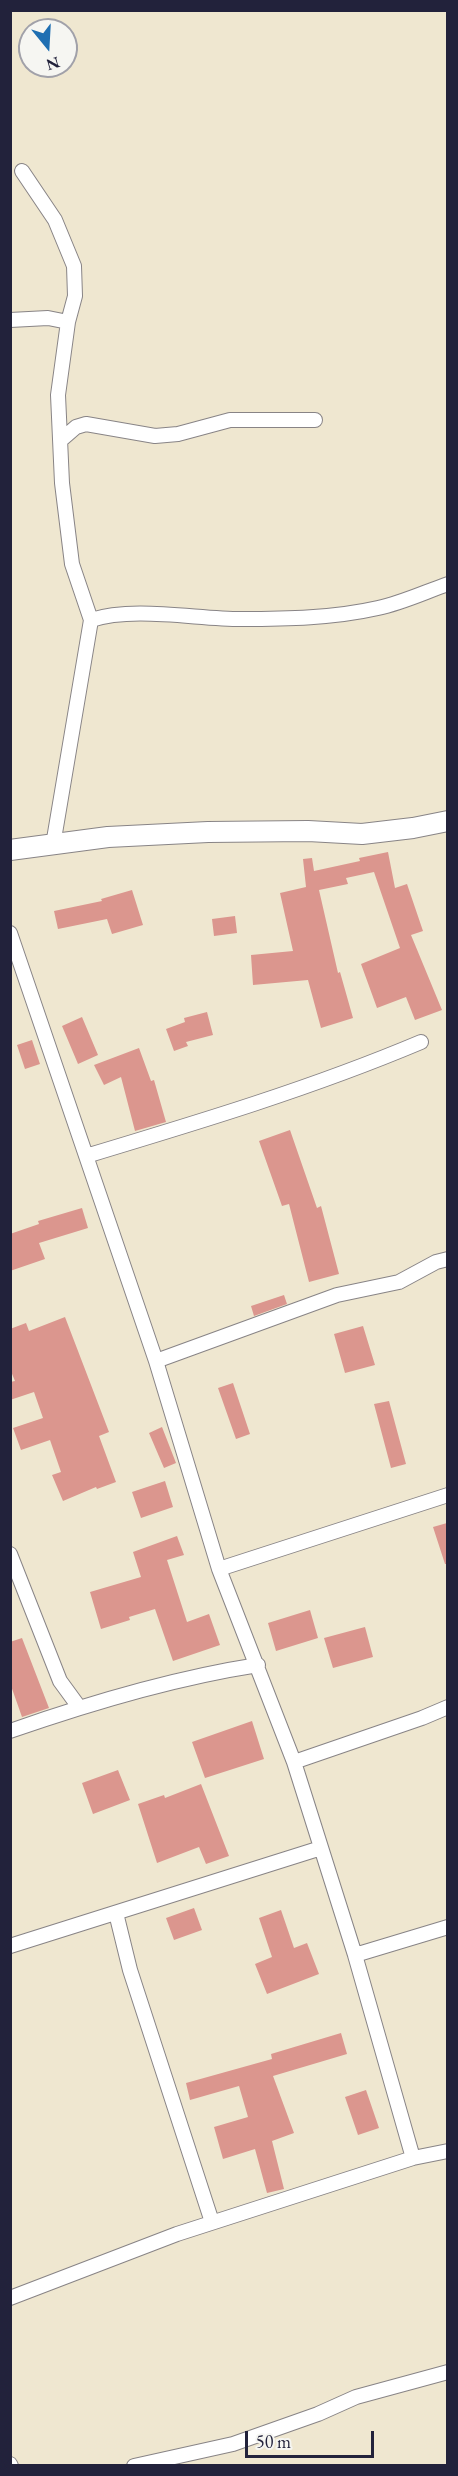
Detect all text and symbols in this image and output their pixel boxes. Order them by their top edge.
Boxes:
north arrow [18,18,78,78]
text: N [44,52,63,76]
scale bar [248,2419,377,2457]
text: 50 m [256,2430,291,2453]

